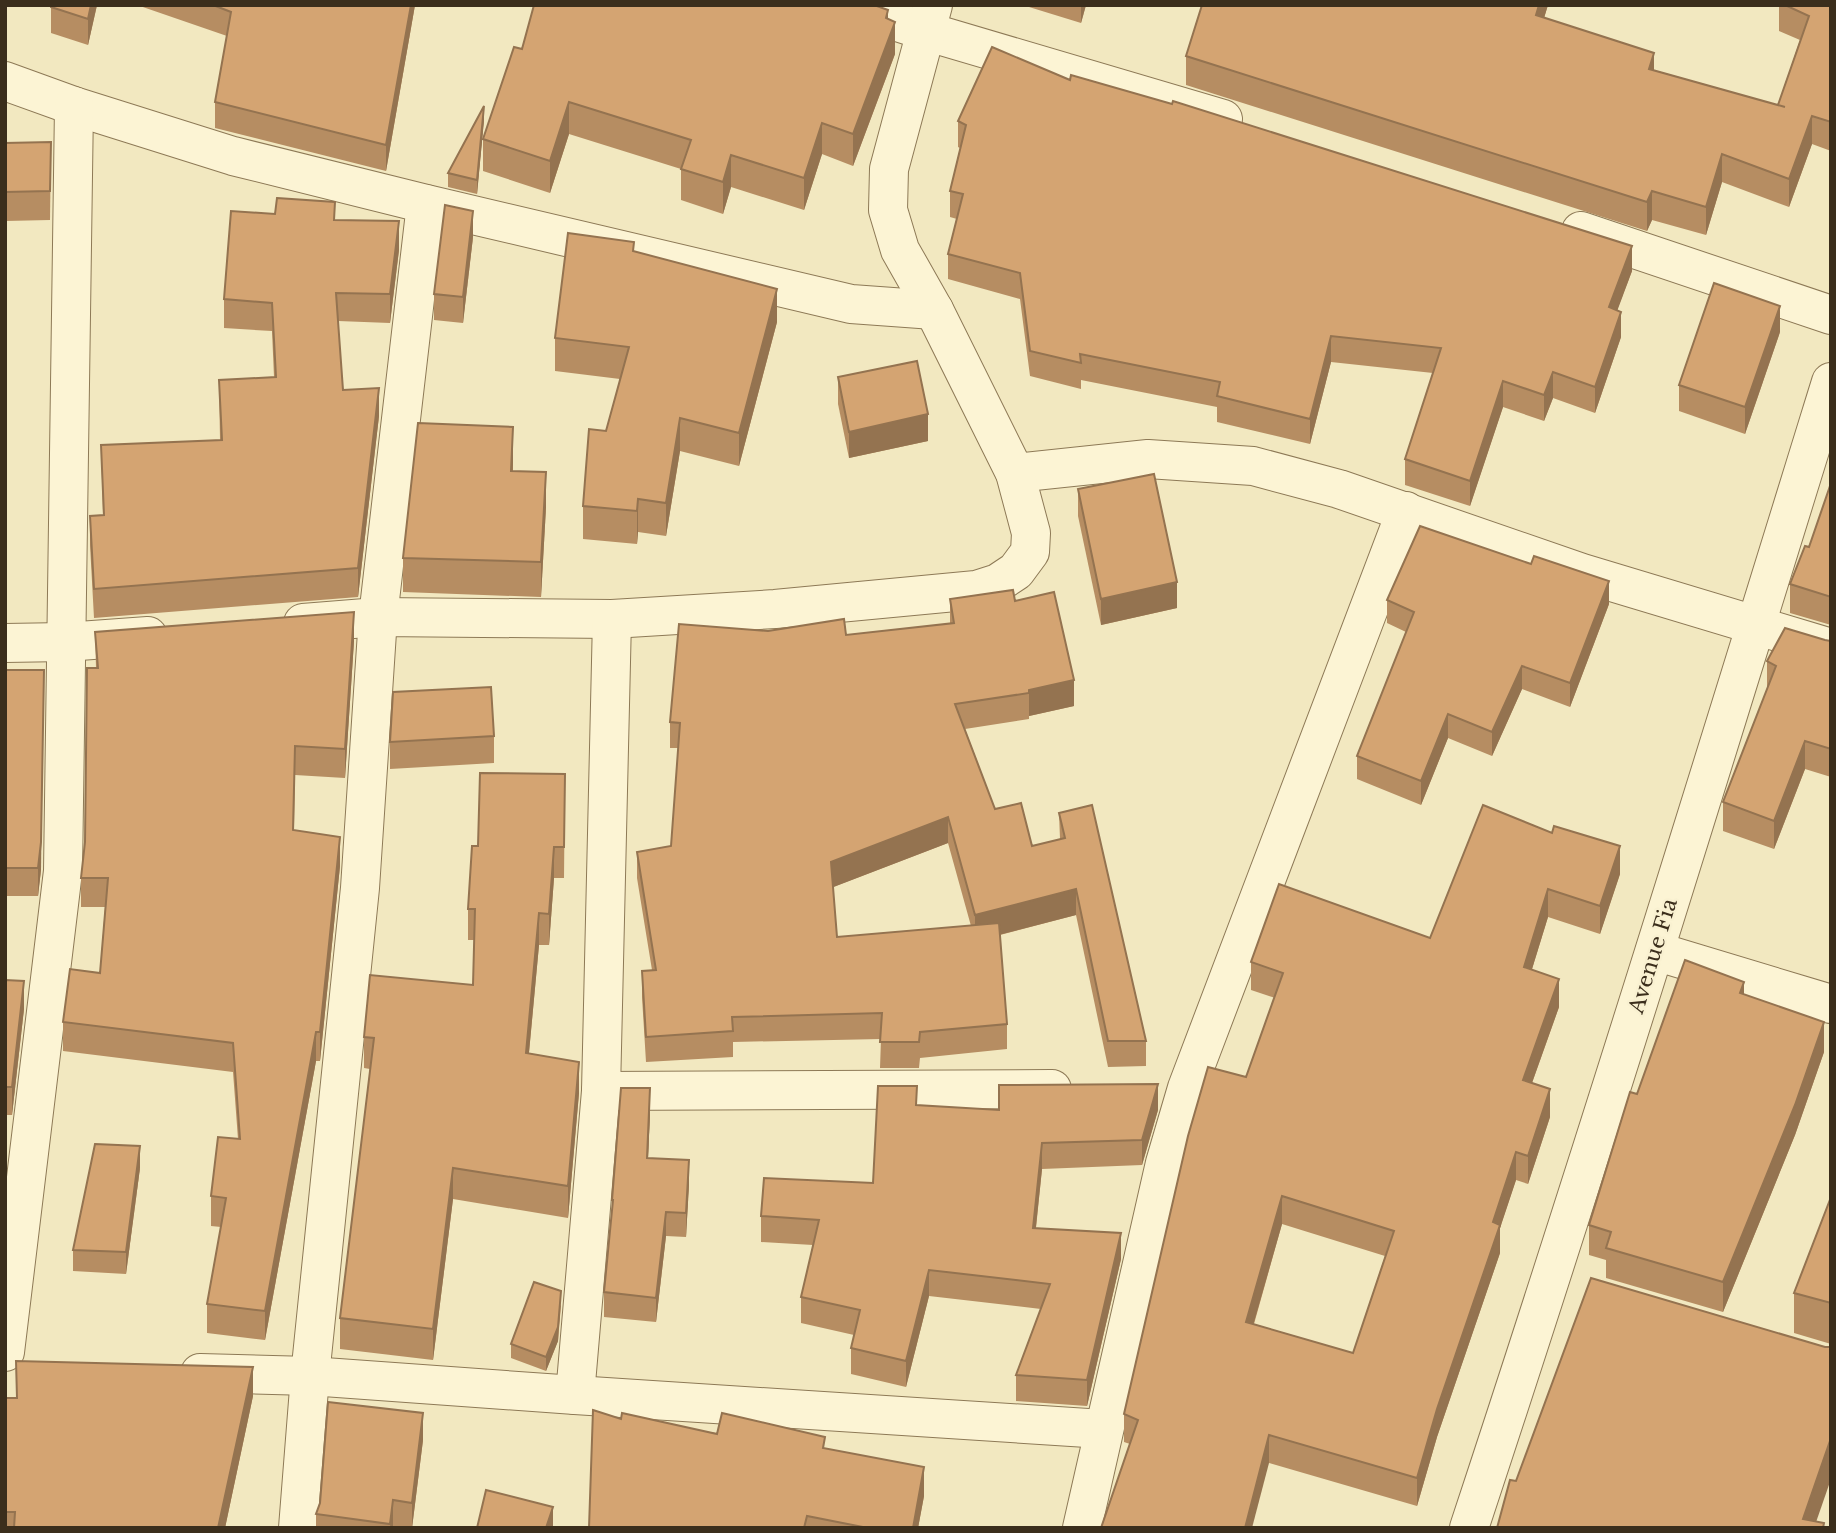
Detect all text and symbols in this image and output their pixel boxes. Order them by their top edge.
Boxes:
street label: Avenue Fia [1623,895,1683,1018]

